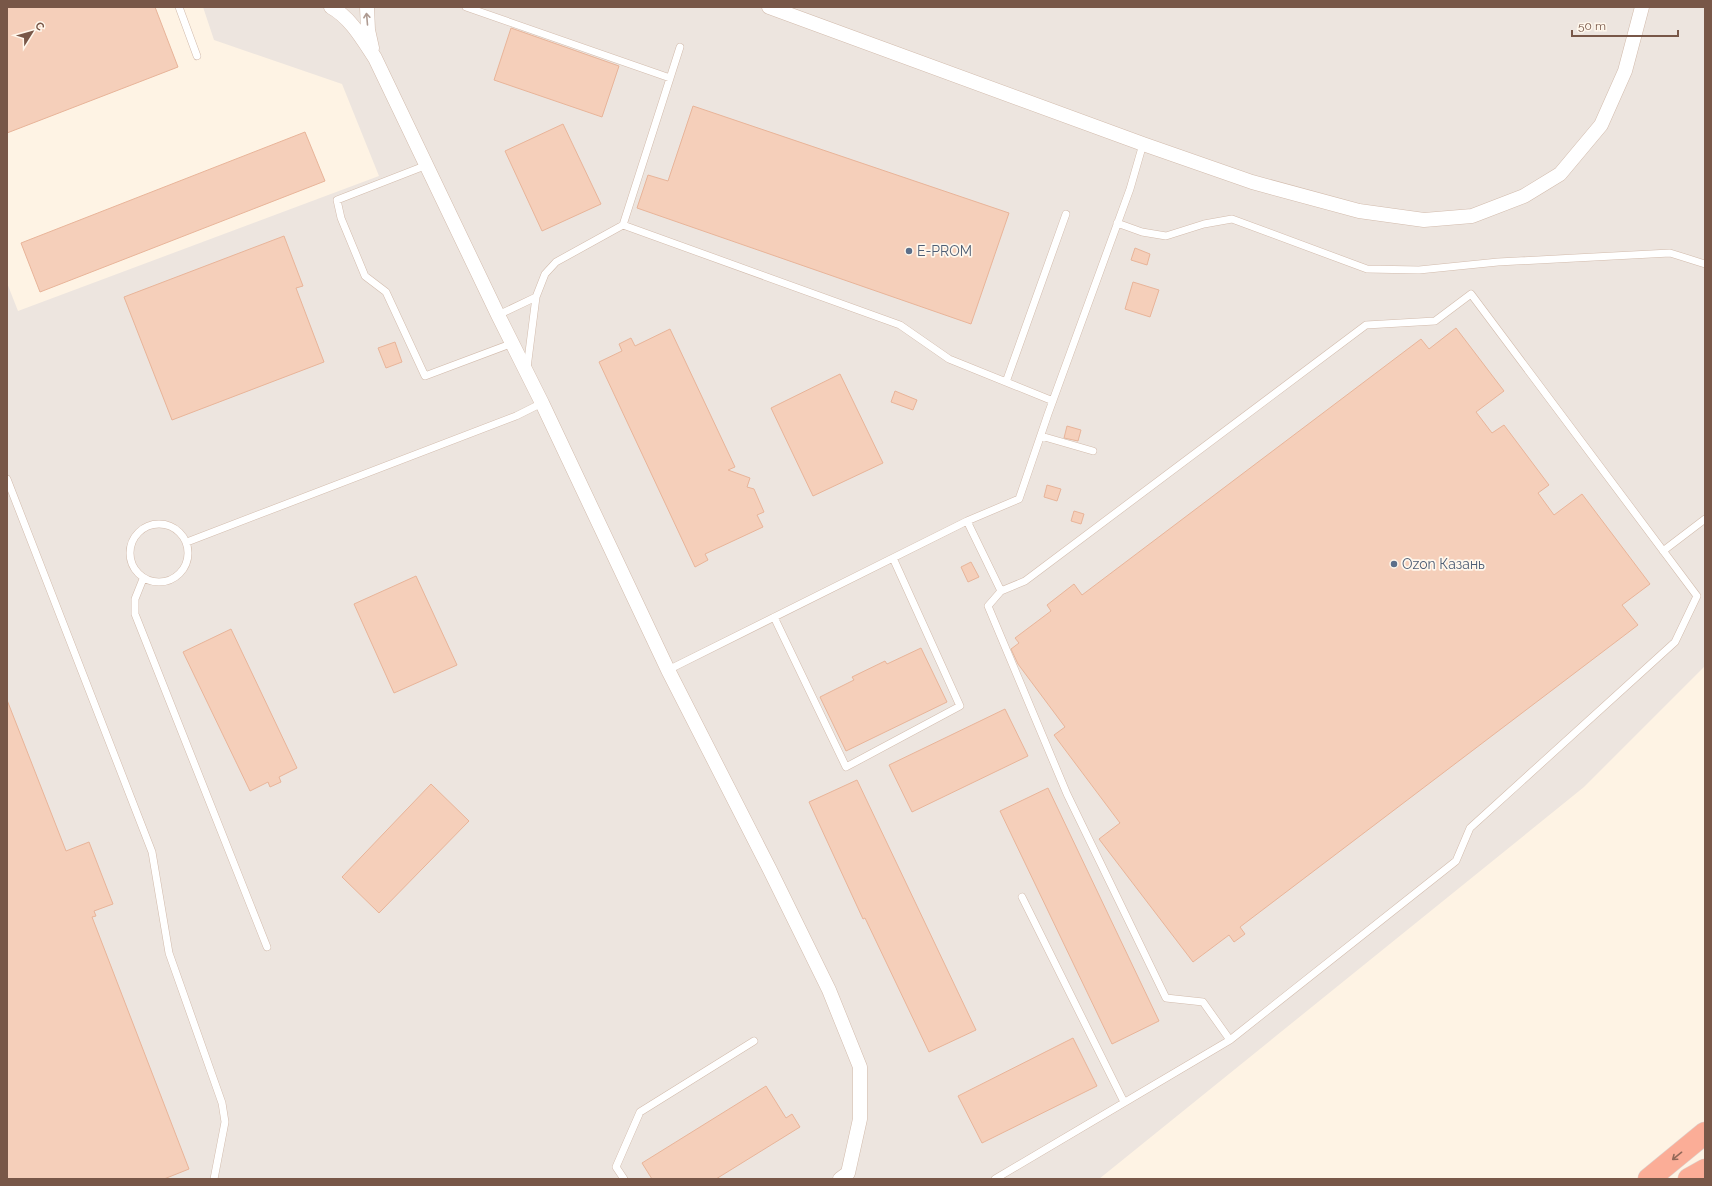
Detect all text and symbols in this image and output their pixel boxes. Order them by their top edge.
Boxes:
north arrow [12,12,52,52]
scale bar [1572,12,1678,38]
one-way arrow [363,13,370,26]
text: С [32,19,47,34]
text: 50 m [1578,19,1606,33]
place label: E-PROM [917,243,972,259]
marker: E-PROM [904,246,914,256]
place label: Ozon Казань [1402,556,1485,572]
marker: Ozon Казань [1389,559,1399,569]
one-way arrow [1671,1152,1682,1160]

